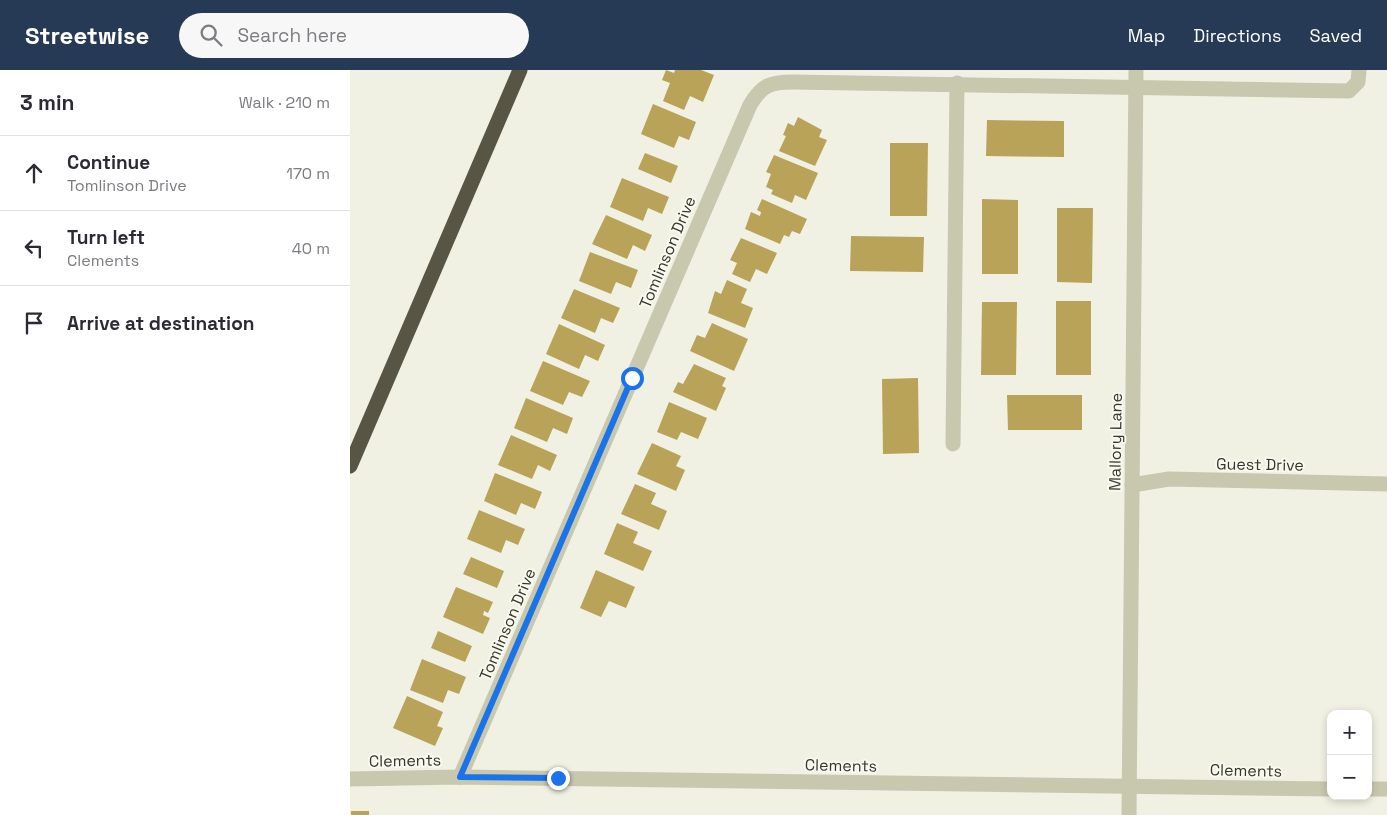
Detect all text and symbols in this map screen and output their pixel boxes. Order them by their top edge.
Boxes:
search box [179,13,529,58]
text: Streetwise [25,20,149,51]
icon: search [197,21,225,49]
text: Search here [237,23,347,48]
text: Map [1128,24,1165,47]
text: Directions [1193,24,1282,47]
text: Saved [1310,24,1362,47]
text: 3 min [20,89,75,116]
text: Walk · 210 m [239,92,330,113]
text: Continue [67,150,150,175]
icon: ahead [20,159,48,187]
text: 170 m [286,163,330,184]
text: Tomlinson Drive [67,175,187,196]
street label: Tomlinson Drive [634,193,701,311]
text: Turn left [67,225,145,250]
icon: left [20,234,48,262]
text: 40 m [292,238,330,259]
text: Clements [67,250,139,271]
icon: arrive [20,309,48,337]
text: Arrive at destination [67,311,255,336]
route start [621,367,644,390]
street label: Mallory Lane [1104,393,1127,491]
street label: Guest Drive [1216,453,1304,476]
street label: Tomlinson Drive [474,565,541,683]
map controls [1327,710,1372,800]
button: + [1327,710,1372,755]
street label: Clements [369,749,441,772]
street label: Clements [805,754,877,777]
button: − [1327,755,1372,800]
street label: Clements [1210,759,1282,782]
route end [547,767,570,790]

